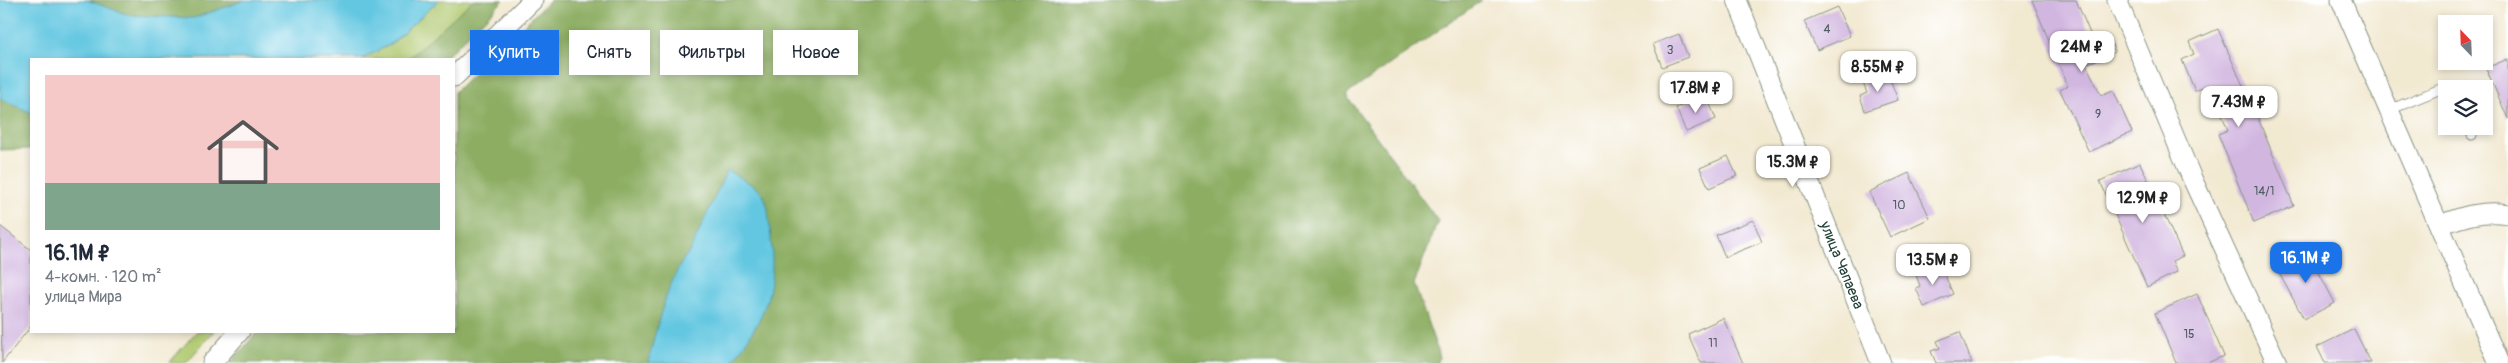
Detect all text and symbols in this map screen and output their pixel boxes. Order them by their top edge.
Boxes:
north arrow [2438,15,2492,70]
map controls [2438,15,2493,135]
house number: 4 [1824,22,1831,37]
chip: Купить [470,30,559,75]
chip: Снять [569,30,650,75]
chip: Фильтры [660,30,763,75]
chip: Новое [773,30,858,75]
pin: 24M ₽ [2047,30,2117,73]
text: 24M ₽ [2061,37,2103,57]
house number: 3 [1667,43,1674,58]
pin: 8.55M ₽ [1832,51,1924,93]
text: 8.55M ₽ [1851,57,1905,77]
pin: 17.8M ₽ [1650,72,1742,114]
text: 17.8M ₽ [1671,78,1721,98]
button: layers [2438,80,2493,135]
pin: 7.43M ₽ [2193,86,2285,128]
text: 7.43M ₽ [2212,92,2266,112]
icon: home [198,107,288,197]
house number: 9 [2095,107,2101,122]
pin: 15.3M ₽ [1747,146,1839,188]
text: 15.3M ₽ [1767,152,1819,172]
pin: 12.9M ₽ [2097,182,2189,224]
house number: 14/1 [2254,184,2274,199]
text: 12.9M ₽ [2117,188,2169,208]
house number: 10 [1893,198,1905,213]
street label: улица Чапаева [1815,218,1868,312]
text: 16.1M ₽ [45,240,111,267]
pin: 16.1M ₽ [2260,242,2352,284]
pin: 13.5M ₽ [1887,244,1979,286]
text: 16.1M ₽ [2281,248,2331,268]
text: 13.5M ₽ [1907,250,1959,270]
text: 4-комн. · 120 m² [45,267,161,287]
text: улица Мира [45,287,122,307]
house number: 15 [2183,327,2195,342]
house number: 11 [1708,336,1718,351]

